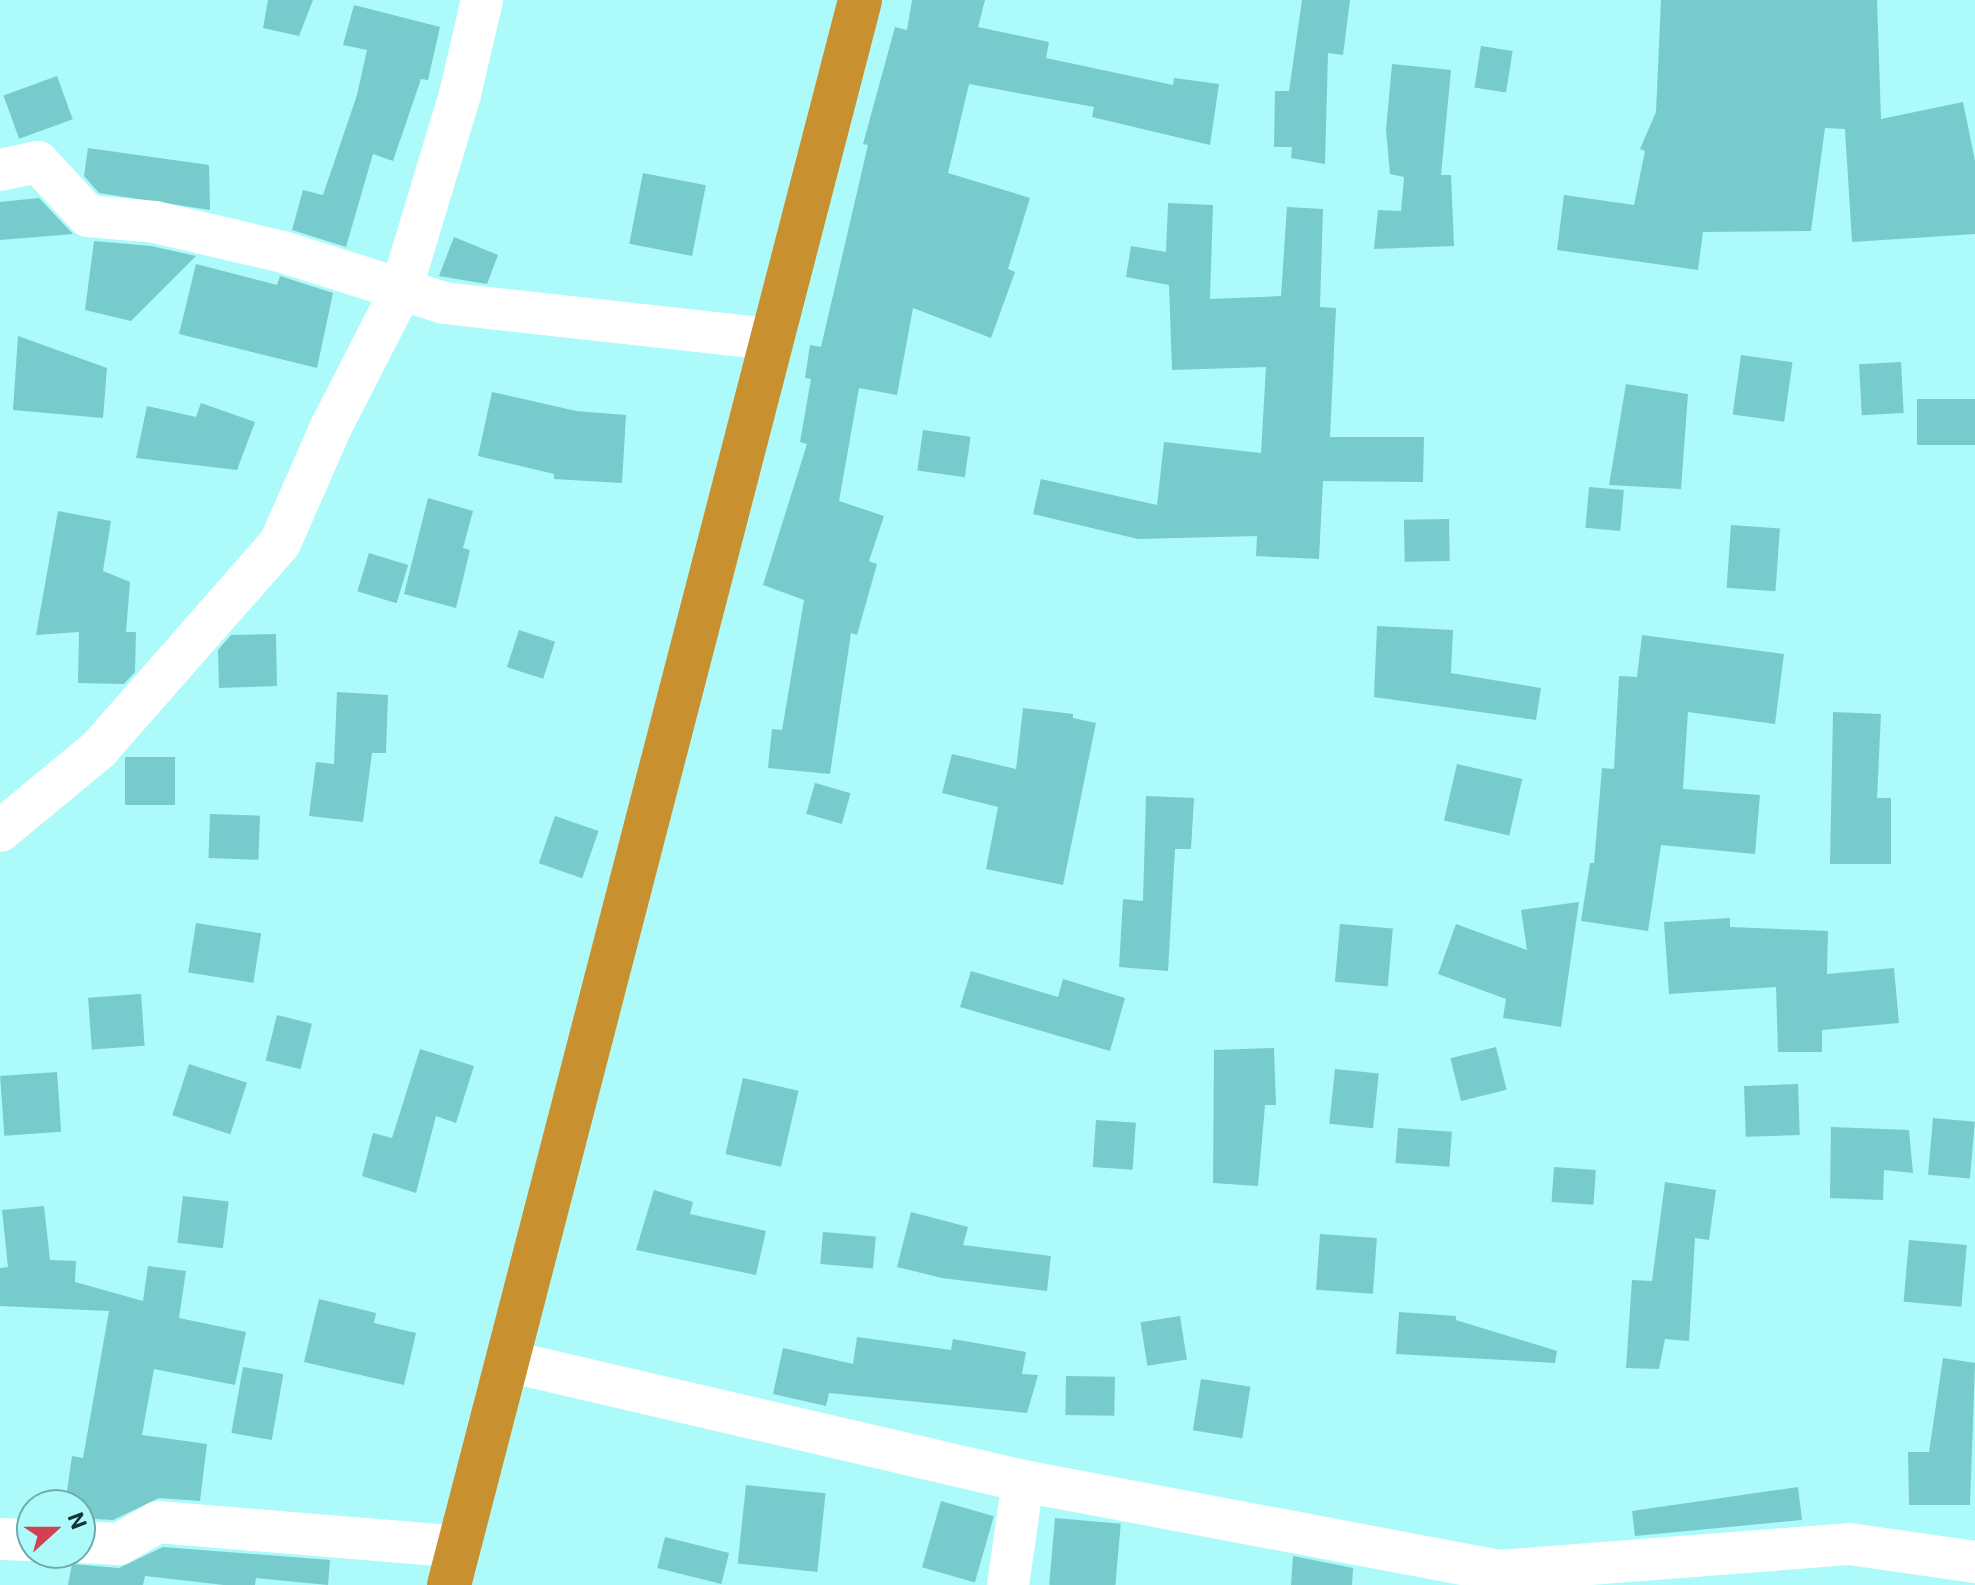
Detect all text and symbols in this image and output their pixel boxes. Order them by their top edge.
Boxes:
north arrow [16,1489,96,1569]
text: N [63,1509,91,1533]

